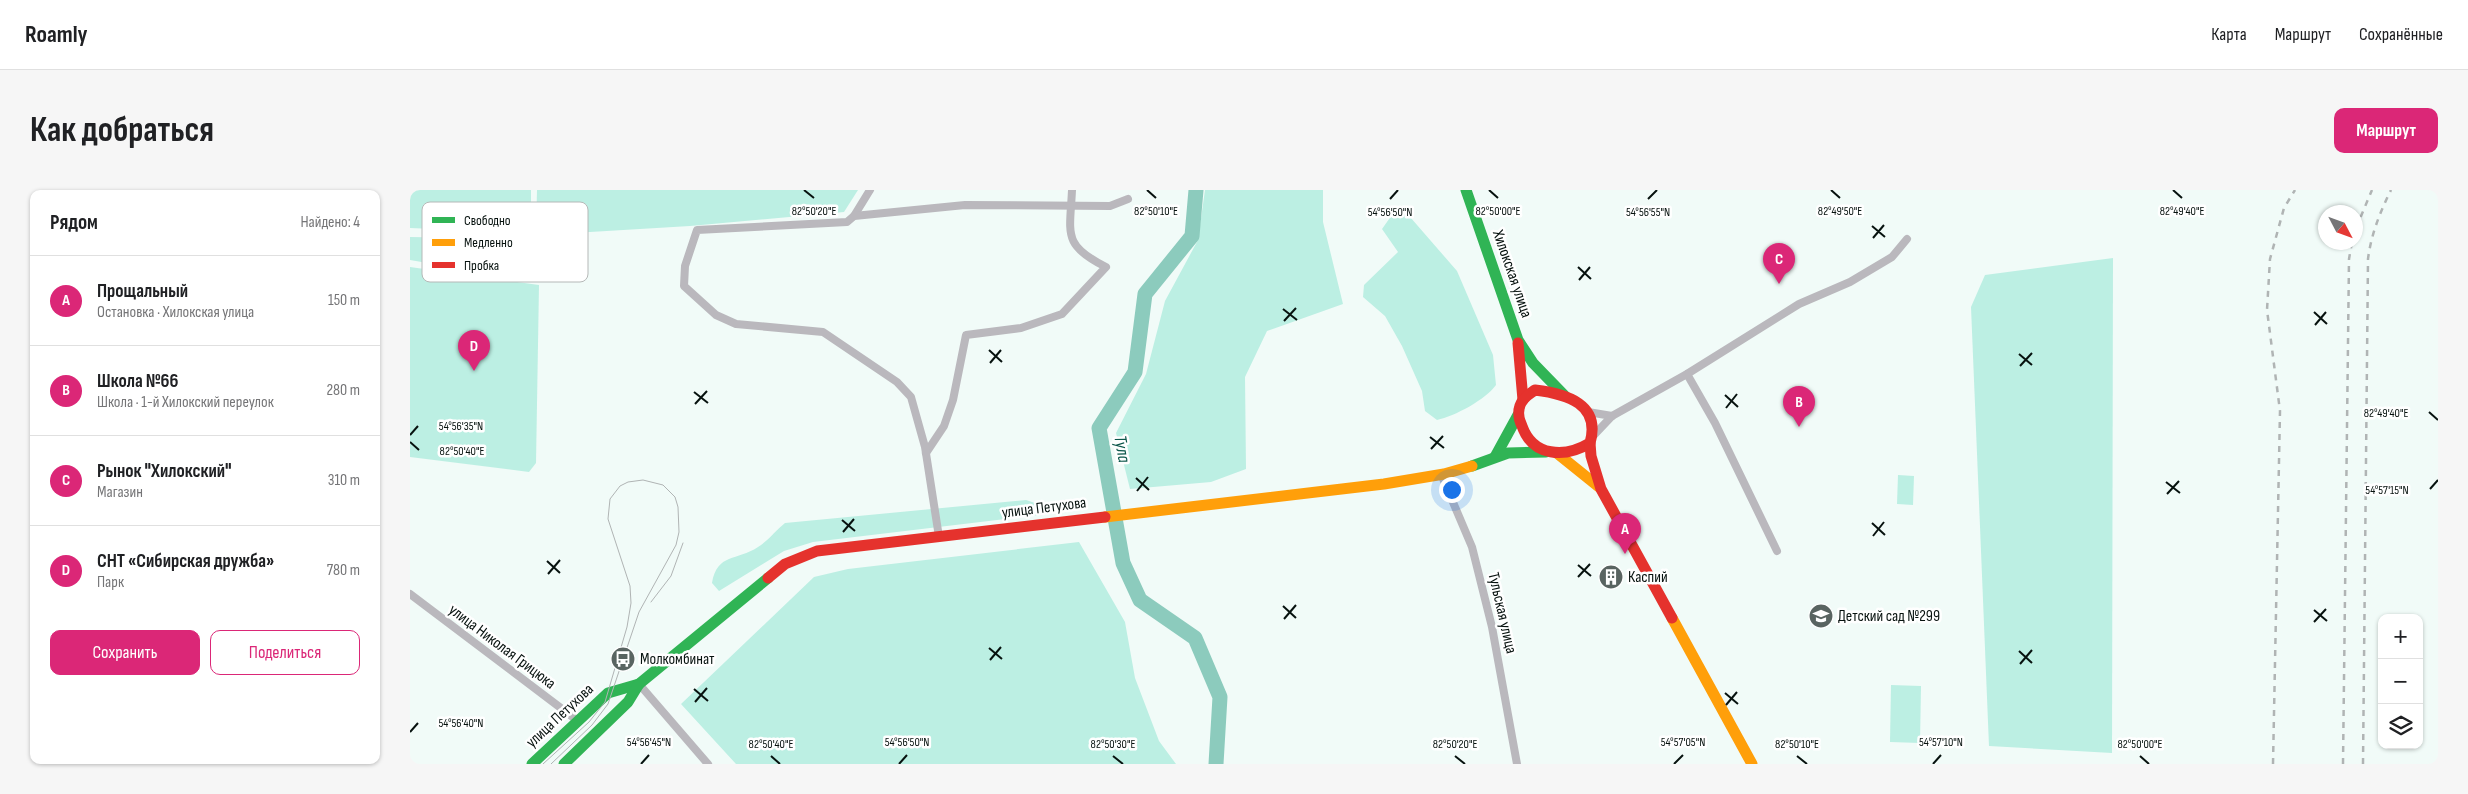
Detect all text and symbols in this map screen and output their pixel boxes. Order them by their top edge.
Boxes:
text: Roamly [25,20,88,49]
text: Карта [2211,24,2247,45]
text: Маршрут [2275,24,2331,45]
text: Сохранённые [2359,24,2443,45]
button: Маршрут [2334,108,2438,153]
text: Как добраться [30,109,214,152]
legend [422,202,588,282]
text: 82°50'20"E [792,204,836,219]
text: 82°50'10"E [1134,204,1178,219]
text: 82°50'00"E [1475,204,1521,219]
text: 82°49'50"E [1818,204,1862,219]
text: 82°49'40"E [2160,204,2204,219]
text: 54°56'50"N [1368,205,1412,220]
text: 54°56'55"N [1626,205,1670,220]
north arrow [2318,205,2363,250]
text: Рядом [50,210,98,235]
text: Свободно [464,212,511,229]
text: Найдено: 4 [300,213,360,232]
street label: Хилокская улица [1488,227,1536,320]
text: Медленно [464,234,513,251]
pin: C [1763,243,1795,284]
text: Пробка [464,257,499,274]
text: Прощальный [97,280,188,303]
text: A [62,291,70,310]
text: 150 m [328,291,360,310]
text: Остановка · Хилокская улица [97,303,254,322]
pin: D [458,330,490,371]
text: Школа №66 [97,370,178,393]
text: B [62,381,70,400]
text: 280 m [326,381,360,400]
pin: B [1783,386,1815,427]
text: Школа · 1-й Хилокский переулок [97,393,274,412]
text: 82°49'40"E [2364,406,2408,421]
text: 54°56'35"N [439,419,483,434]
water label: Тула [1109,434,1135,465]
text: 82°50'40"E [440,444,484,459]
text: Рынок "Хилокский" [97,460,232,483]
text: C [62,471,70,490]
text: 310 m [328,471,360,490]
your location [1439,477,1465,503]
text: Магазин [97,483,143,502]
text: 54°57'15"N [2365,483,2409,498]
street label: улица Петухова [1001,493,1087,523]
pin: A [1609,513,1641,554]
text: СНТ «Сибирская дружба» [97,550,274,573]
text: D [62,561,70,580]
text: 780 m [327,561,360,580]
building icon: Каспий [1598,564,1624,590]
place label: Каспий [1628,568,1668,587]
street label: Тульская улица [1483,571,1521,655]
text: Парк [97,573,124,592]
street label: улица Николая Грицюка [445,601,559,693]
school or university icon: Детский сад №299 [1808,603,1834,629]
place label: Детский сад №299 [1838,607,1940,626]
map controls [2378,614,2423,749]
button: + [2378,614,2423,659]
button: Сохранить [50,630,200,675]
button: Поделиться [210,630,360,675]
bus stop icon: Молкомбинат [610,646,636,672]
place label: Молкомбинат [640,650,715,669]
button: − [2378,659,2423,704]
street label: улица Петухова [522,680,598,752]
button: layers [2378,704,2423,749]
text: 54°56'40"N [439,716,483,731]
text: 54°56'45"N [627,735,671,750]
text: 54°56'50"N [885,735,929,750]
text: 54°57'05"N [1661,735,1705,750]
text: 54°57'10"N [1919,735,1963,750]
text: 82°50'40"E [749,737,793,752]
text: 82°50'30"E [1091,737,1135,752]
text: 82°50'20"E [1433,737,1477,752]
text: 82°50'10"E [1775,737,1819,752]
text: 82°50'00"E [2117,737,2163,752]

